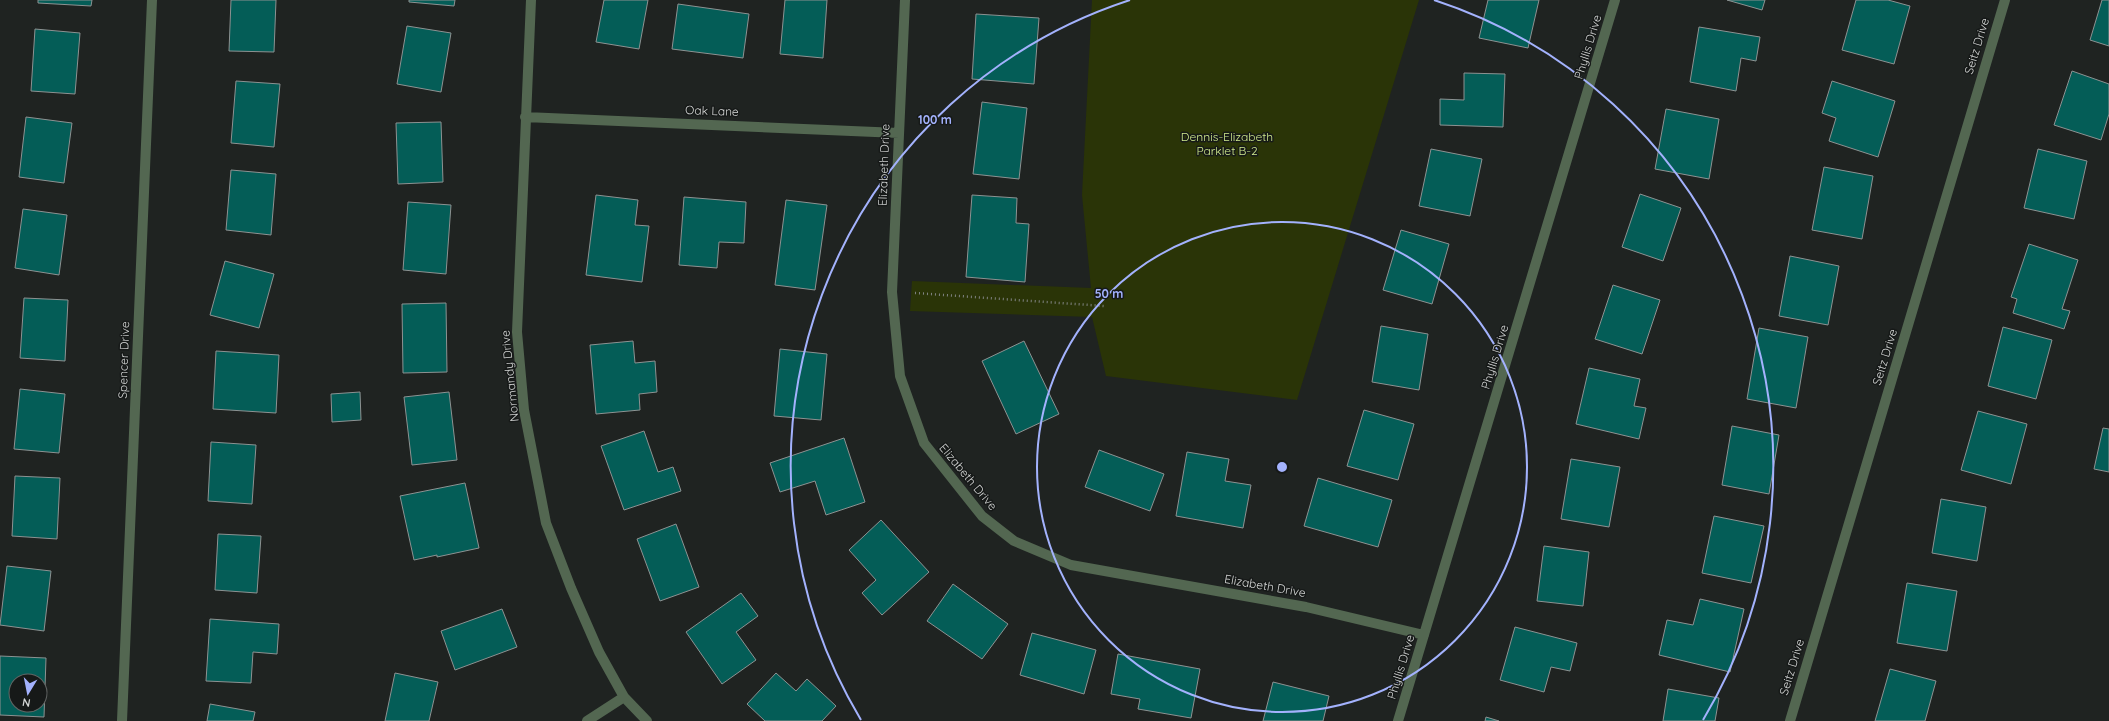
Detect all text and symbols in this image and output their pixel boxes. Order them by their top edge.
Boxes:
street label: Phyllis Drive [1571,13,1604,81]
street label: Seitz Drive [1961,16,1992,76]
street label: Oak Lane [685,102,739,119]
text: 100 m [918,112,952,127]
street label: Elizabeth Drive [875,123,892,206]
park label: Dennis-Elizabeth Parklet B-2 [1181,129,1273,158]
text: 50 m [1095,286,1123,301]
street label: Spencer Drive [115,321,132,399]
street label: Phyllis Drive [1478,323,1511,391]
street label: Seitz Drive [1869,327,1900,387]
street label: Normandy Drive [497,329,522,423]
street label: Elizabeth Drive [936,440,1001,513]
centre of rings [1275,460,1289,474]
street label: Elizabeth Drive [1223,571,1307,600]
street label: Phyllis Drive [1384,633,1417,701]
street label: Seitz Drive [1776,637,1807,697]
north arrow [8,673,48,713]
text: N [21,695,31,710]

